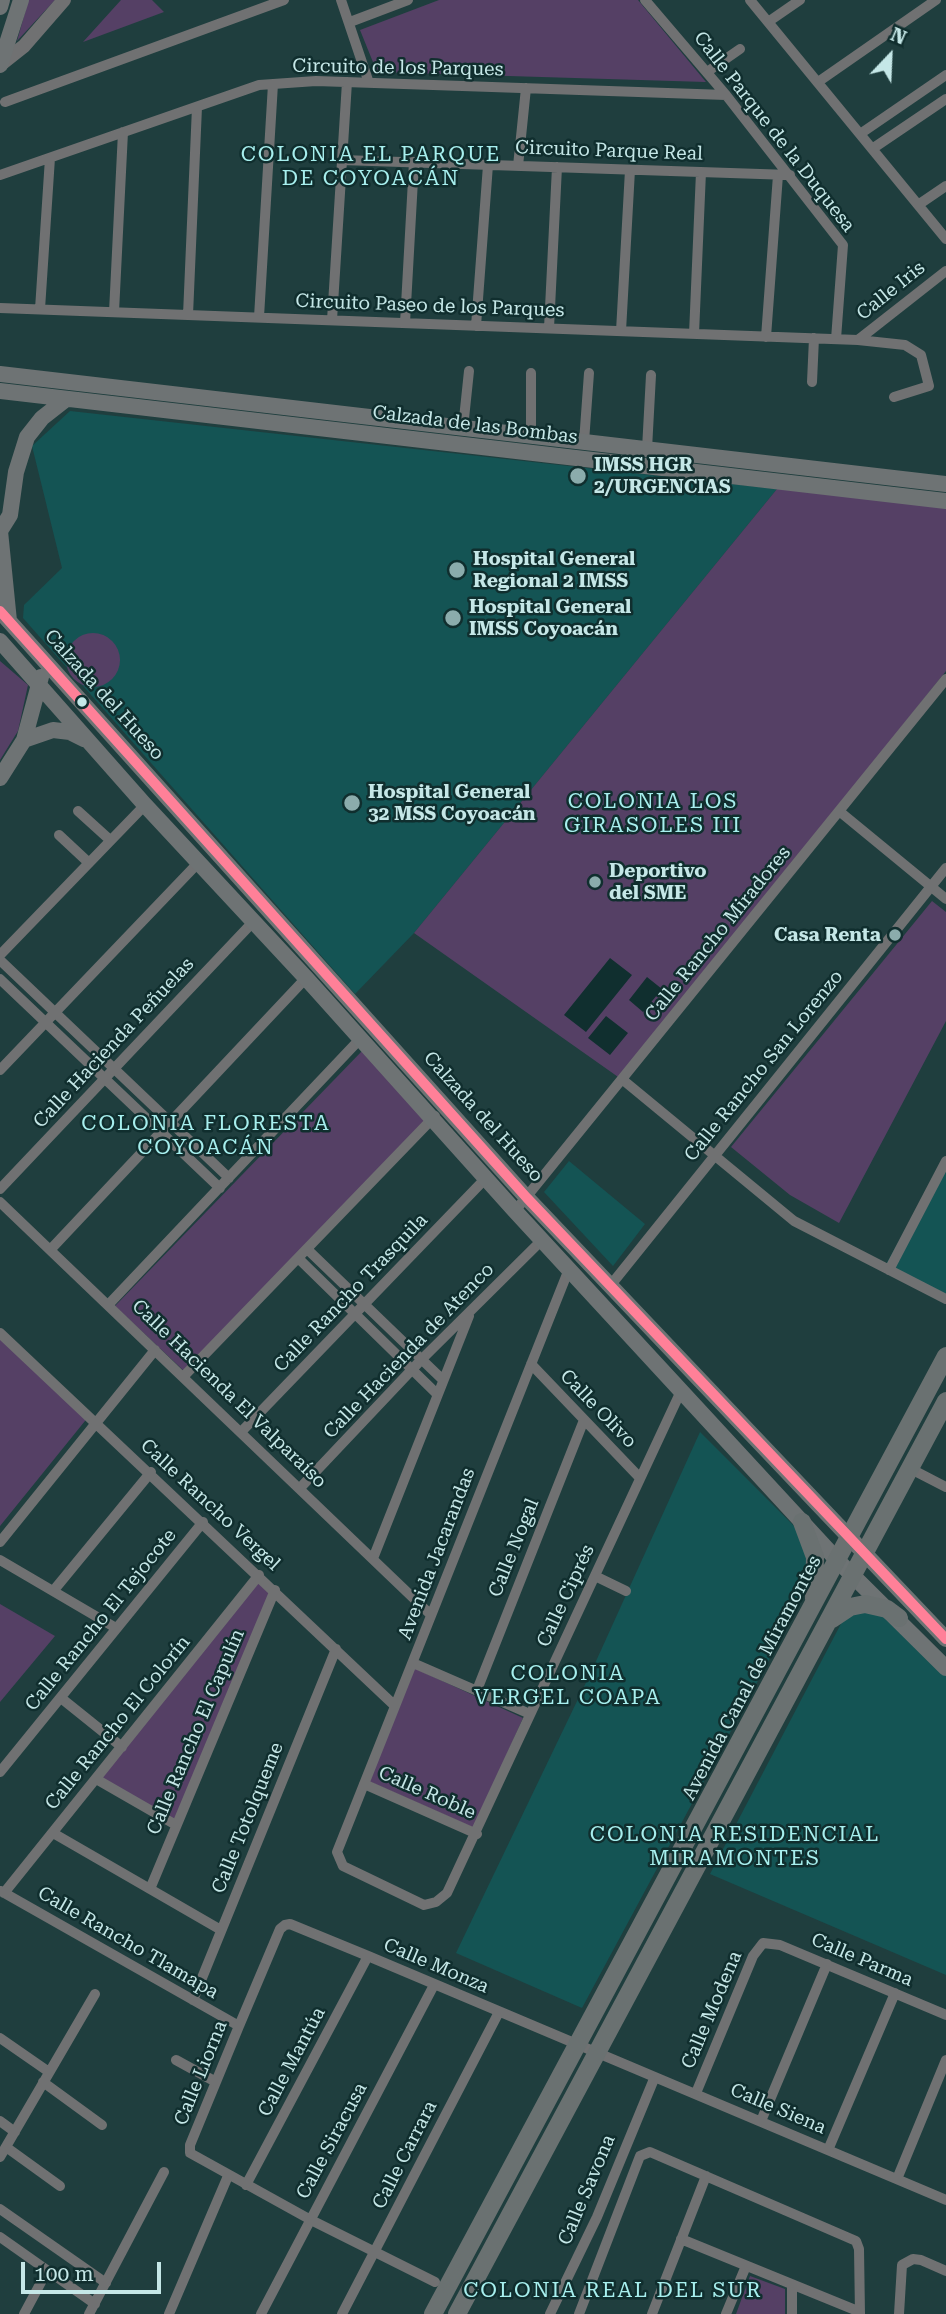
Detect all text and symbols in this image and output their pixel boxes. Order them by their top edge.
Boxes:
north arrow [855,21,925,91]
text: N [887,23,910,50]
street label: Calle Parque de la Duquesa [689,27,859,237]
street label: Circuito de los Parques [292,55,504,81]
street label: Circuito Parque Real [515,136,703,166]
district label: COLONIA EL PARQUE DE COYOACÁN [243,142,499,192]
street label: Calle Iris [852,257,930,325]
street label: Circuito Paseo de los Parques [295,290,565,322]
street label: Calzada de las Bombas [371,401,579,449]
place label: IMSS HGR 2/URGENCIAS [594,454,731,498]
marker: IMSS HGR 2/URGENCIAS [568,466,588,486]
place label: Hospital General Regional 2 IMSS [473,548,635,592]
marker: Hospital General Regional 2 IMSS [447,560,467,580]
place label: Hospital General IMSS Coyoacán [469,596,631,640]
marker: Hospital General IMSS Coyoacán [443,608,463,628]
street label: Calzada del Hueso [39,625,169,765]
unlabelled marker [75,695,89,709]
place label: Hospital General 32 MSS Coyoacán [368,781,536,825]
district label: COLONIA LOS GIRASOLES III [566,789,740,839]
marker: Hospital General 32 MSS Coyoacán [342,793,362,813]
street label: Calle Rancho Miradores [640,842,796,1026]
place label: Deportivo del SME [609,860,707,904]
marker: Deportivo del SME [587,874,603,890]
place label: Casa Renta [774,924,881,946]
marker: Casa Renta [887,927,903,943]
street label: Calle Hacienda Peñuelas [29,953,199,1133]
street label: Calle Rancho San Lorenzo [680,966,848,1166]
street label: Calzada del Hueso [418,1047,548,1187]
district label: COLONIA FLORESTA COYOACÁN [83,1111,329,1161]
street label: Calle Rancho Trasquila [269,1209,433,1377]
street label: Calle Hacienda de Atenco [319,1258,499,1444]
street label: Calle Hacienda El Valparaíso [127,1295,331,1493]
street label: Calle Olivo [555,1365,641,1453]
street label: Calle Rancho Vergel [136,1434,284,1576]
street label: Avenida Jacarandas [394,1465,480,1643]
street label: Calle Nogal [484,1495,544,1601]
street label: Calle Rancho El Tejocote [21,1524,181,1716]
street label: Calle Ciprés [532,1541,600,1651]
street label: Avenida Canal de Miramontes [678,1552,826,1804]
street label: Calle Rancho El Capulín [142,1626,250,1838]
street label: Calle Rancho El Colorín [41,1631,195,1815]
district label: COLONIA VERGEL COAPA [476,1661,660,1711]
street label: Calle Totolqueme [207,1739,289,1897]
street label: Calle Roble [375,1761,479,1825]
district label: COLONIA RESIDENCIAL MIRAMONTES [592,1822,878,1872]
street label: Calle Rancho Tlamapa [34,1882,222,2004]
street label: Calle Parma [808,1928,916,1992]
street label: Calle Monza [380,1934,492,1998]
street label: Calle Modena [677,1948,747,2072]
street label: Calle Mantúa [254,2003,330,2121]
street label: Calle Liorna [170,2017,232,2129]
street label: Calle Siracusa [292,2079,372,2203]
street label: Calle Siena [727,2079,829,2139]
street label: Calle Carrara [368,2097,442,2213]
street label: Calle Savona [554,2131,620,2249]
scale bar [24,2248,164,2292]
text: 100 m [34,2262,94,2286]
district label: COLONIA REAL DEL SUR [466,2278,760,2304]

